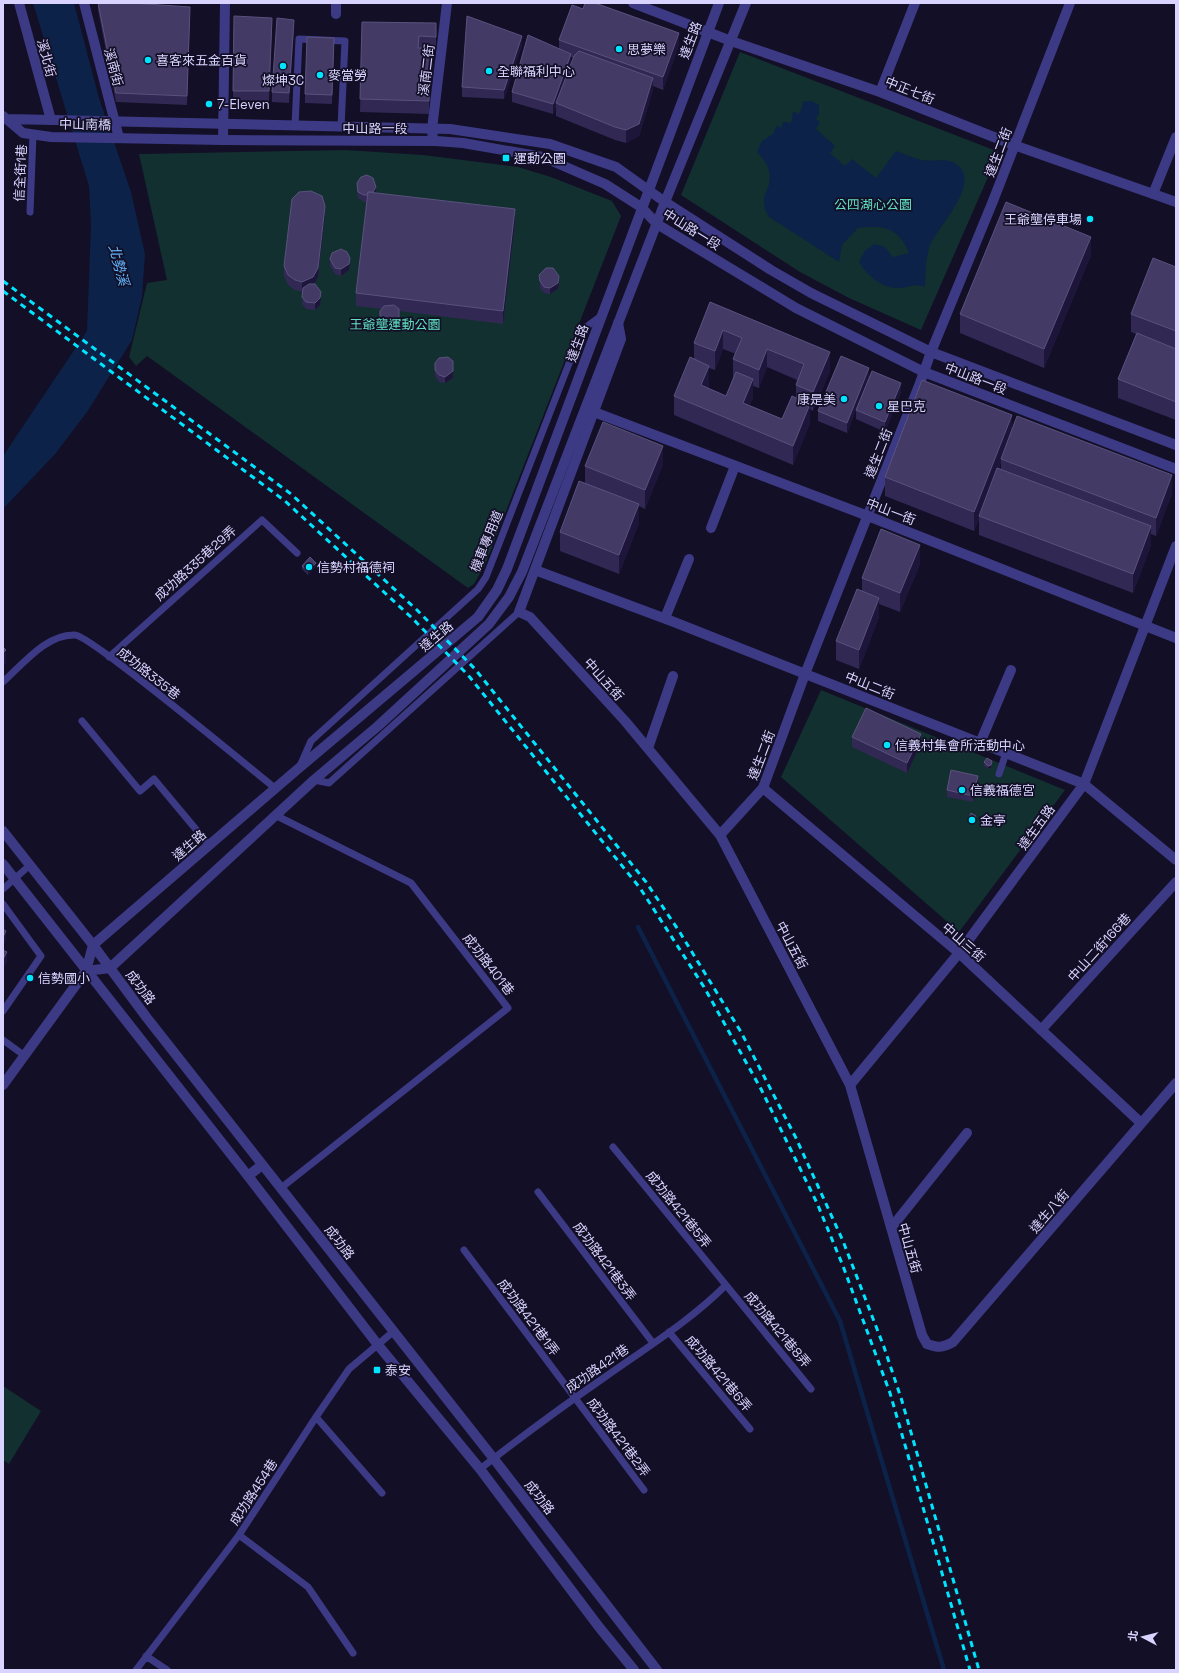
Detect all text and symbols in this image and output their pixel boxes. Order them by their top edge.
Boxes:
street label: 達生路 [676,19,705,61]
street label: 溪北街 [33,37,60,79]
place label: 思夢樂 [627,41,666,58]
street label: 溪南二街 [415,43,438,97]
marker: 思夢樂 [614,44,624,54]
street label: 溪南街 [100,46,127,88]
place label: 喜客來五金百貨 [156,52,247,69]
marker: 喜客來五金百貨 [143,55,153,65]
marker: 燦坤3C [278,61,288,71]
place label: 全聯福利中心 [497,63,575,80]
marker: 全聯福利中心 [484,66,494,76]
place label: 麥當勞 [328,67,367,84]
marker: 麥當勞 [315,70,325,80]
place label: 燦坤3C [262,72,304,89]
street label: 中正七街 [883,73,937,108]
place label: 7-Eleven [217,96,270,113]
marker: 7-Eleven [204,99,214,109]
street label: 中山南橋 [59,116,111,133]
street label: 中山路一段 [342,120,408,137]
street label: 達生二街 [981,125,1016,180]
street label: 信全街1巷 [11,144,30,202]
place label: 運動公園 [514,150,566,167]
marker: 運動公園 [501,153,511,163]
park label: 公四湖心公園 [834,196,912,213]
street label: 中山路一段 [660,205,724,254]
place label: 王爺壟停車場 [1004,211,1082,228]
marker: 王爺壟停車場 [1085,214,1095,224]
water label: 北勢溪 [105,242,134,290]
park label: 王爺壟運動公園 [349,316,441,333]
street label: 達生路 [563,322,592,364]
street label: 中山路一段 [942,359,1009,398]
place label: 康是美 [797,391,836,408]
marker: 康是美 [839,394,849,404]
place label: 星巴克 [887,398,926,415]
marker: 星巴克 [874,401,884,411]
street label: 達生二街 [861,426,896,480]
street label: 中山一街 [863,494,918,529]
street label: 機車專用道 [466,508,507,575]
street label: 成功路335巷29弄 [151,522,240,605]
place label: 信勢村福德祠 [317,559,395,576]
marker: 信勢村福德祠 [304,562,314,572]
street label: 達生路 [416,617,457,655]
street label: 成功路335巷 [114,643,184,703]
street label: 中山五街 [580,654,627,704]
street label: 中山二街 [843,668,897,703]
street label: 達生二街 [744,728,779,783]
place label: 信義村集會所活動中心 [895,737,1025,754]
marker: 信義村集會所活動中心 [882,740,892,750]
place label: 信義福德宮 [970,782,1035,799]
marker: 信義福德宮 [957,785,967,795]
street label: 達生五路 [1014,801,1059,853]
place label: 金亭 [980,812,1006,829]
marker: 金亭 [967,815,977,825]
street label: 達生路 [169,826,210,865]
street label: 中山二街166巷 [1064,910,1135,985]
street label: 中山五街 [772,918,811,972]
street label: 中山三街 [938,919,989,966]
street label: 成功路401巷 [459,930,518,999]
street label: 成功路 [122,967,159,1008]
place label: 信勢國小 [38,970,90,987]
marker: 信勢國小 [25,973,35,983]
street label: 成功路421巷5弄 [642,1167,715,1251]
street label: 達生八街 [1026,1186,1073,1237]
street label: 成功路421巷3弄 [569,1219,640,1304]
street label: 中山五街 [894,1221,925,1275]
street label: 成功路 [321,1222,358,1263]
street label: 成功路421巷1弄 [494,1276,563,1359]
street label: 成功路421巷8弄 [741,1288,815,1371]
street label: 成功路421巷6弄 [682,1332,755,1415]
street label: 成功路421巷 [562,1340,632,1396]
place label: 泰安 [385,1362,411,1379]
marker: 泰安 [372,1365,382,1375]
street label: 成功路421巷2弄 [583,1395,654,1480]
street label: 成功路454巷 [226,1456,281,1529]
street label: 成功路 [521,1477,558,1518]
north arrow [1123,1617,1163,1657]
text: 北 [1125,1629,1141,1642]

